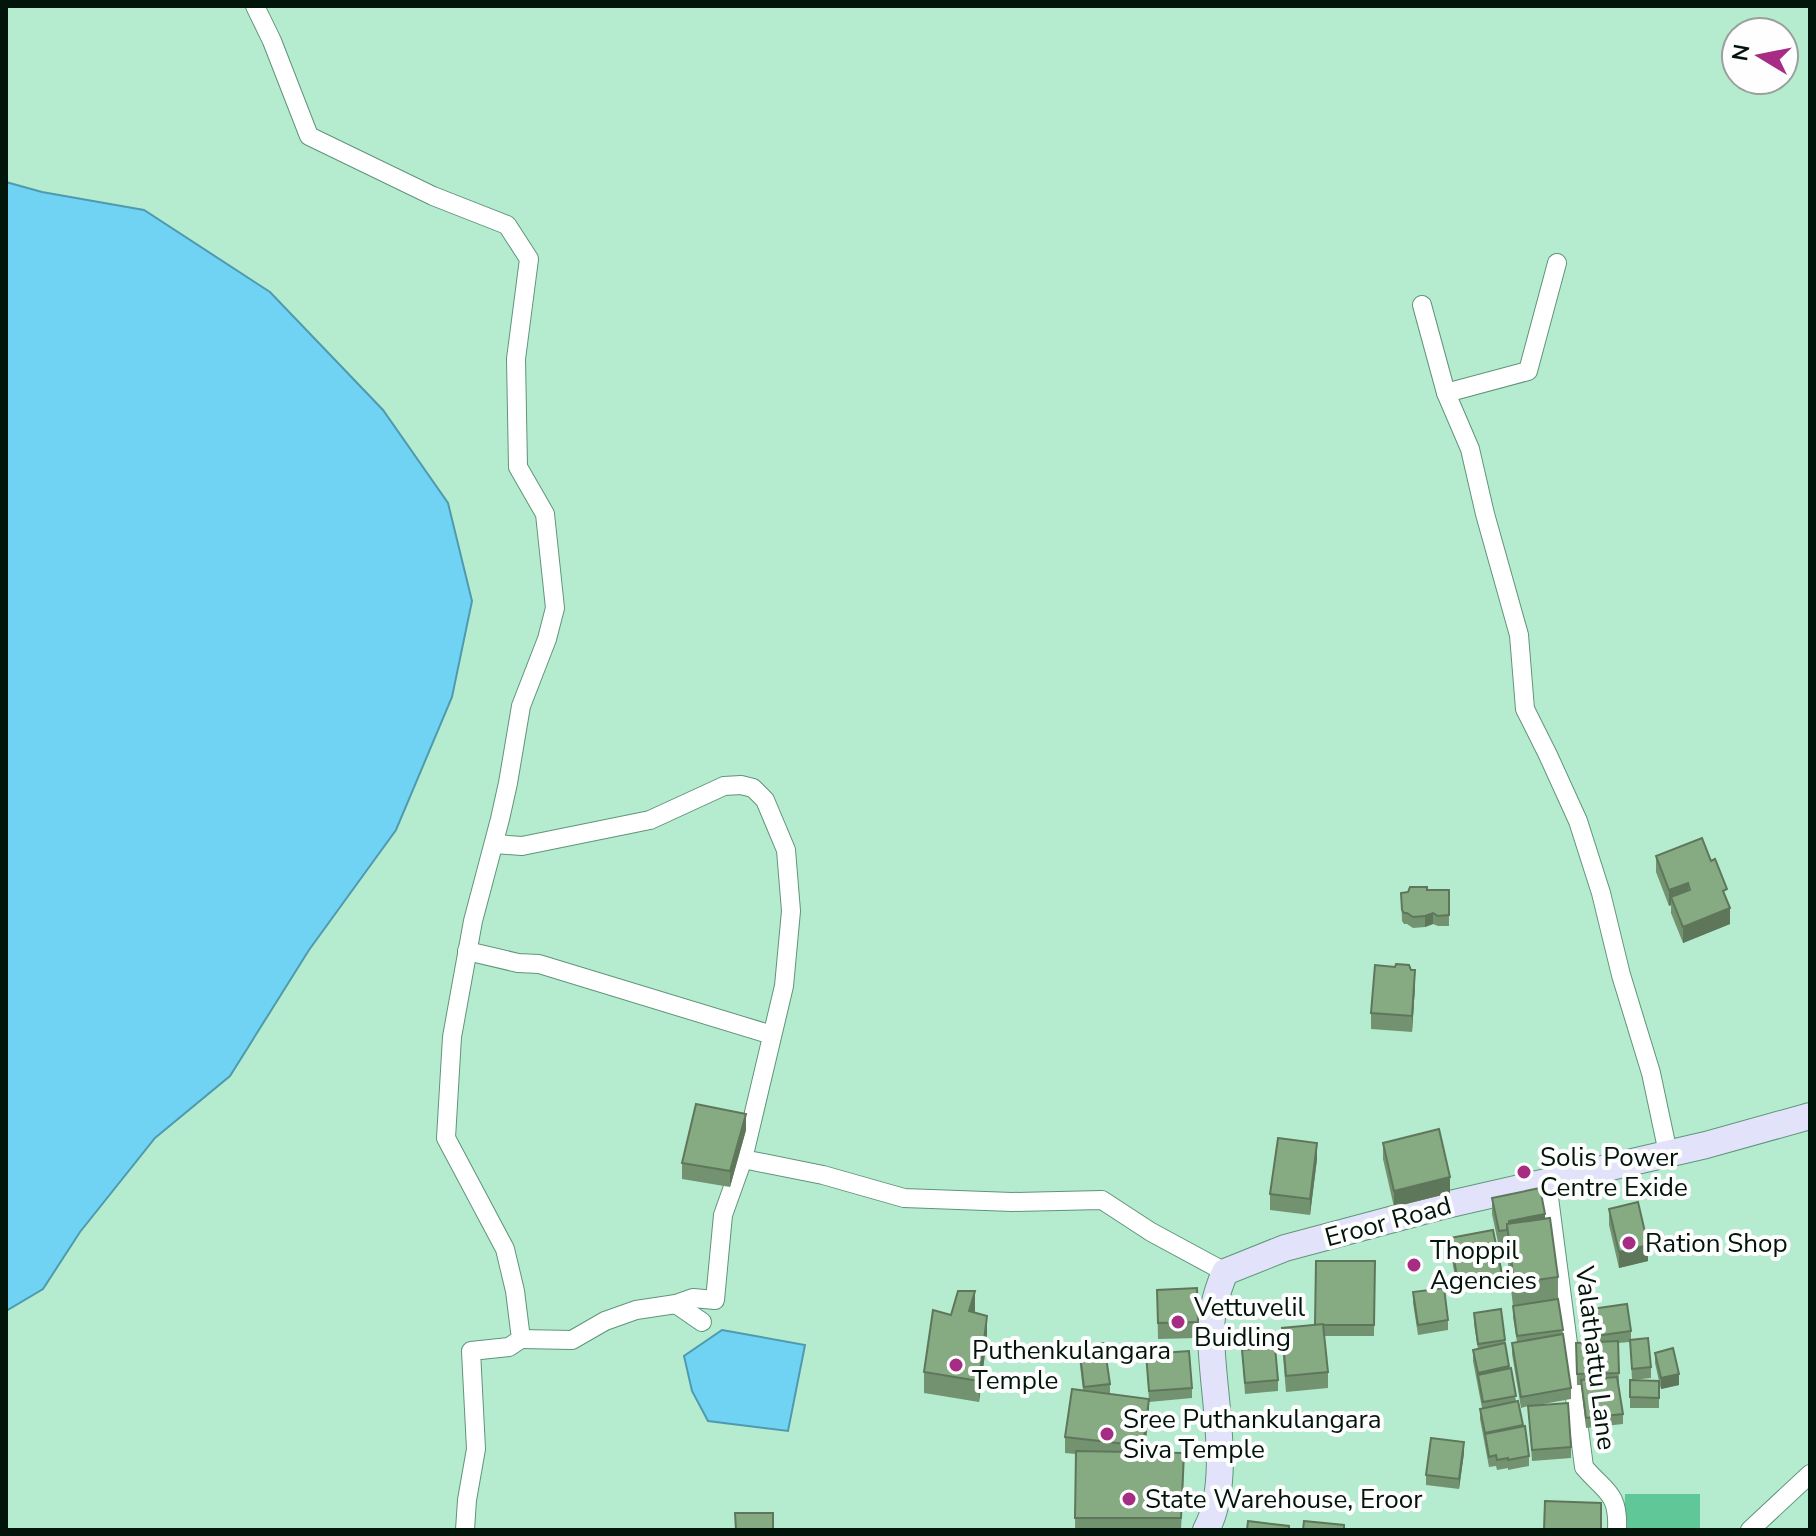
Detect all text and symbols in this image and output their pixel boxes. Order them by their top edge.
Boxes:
north arrow [1720,16,1800,96]
text: N [1725,42,1757,63]
place label: Solis Power Centre Exide [1540,1140,1688,1205]
marker: Solis Power Centre Exide [1515,1163,1533,1181]
street label: Eroor Road [1321,1188,1455,1255]
place label: Ration Shop [1645,1226,1788,1261]
place label: Thoppil Agencies [1430,1233,1537,1298]
marker: Ration Shop [1620,1234,1638,1252]
marker: Thoppil Agencies [1405,1256,1423,1274]
street label: Valathattu Lane [1567,1263,1624,1452]
place label: Vettuvelil Buidling [1193,1290,1305,1355]
marker: Vettuvelil Buidling [1169,1313,1187,1331]
place label: Puthenkulangara Temple [972,1333,1171,1398]
marker: Puthenkulangara Temple [947,1356,965,1374]
place label: Sree Puthankulangara Siva Temple [1123,1402,1382,1467]
marker: Sree Puthankulangara Siva Temple [1098,1425,1116,1443]
place label: State Warehouse, Eroor [1145,1482,1423,1517]
marker: State Warehouse, Eroor [1120,1490,1138,1508]

